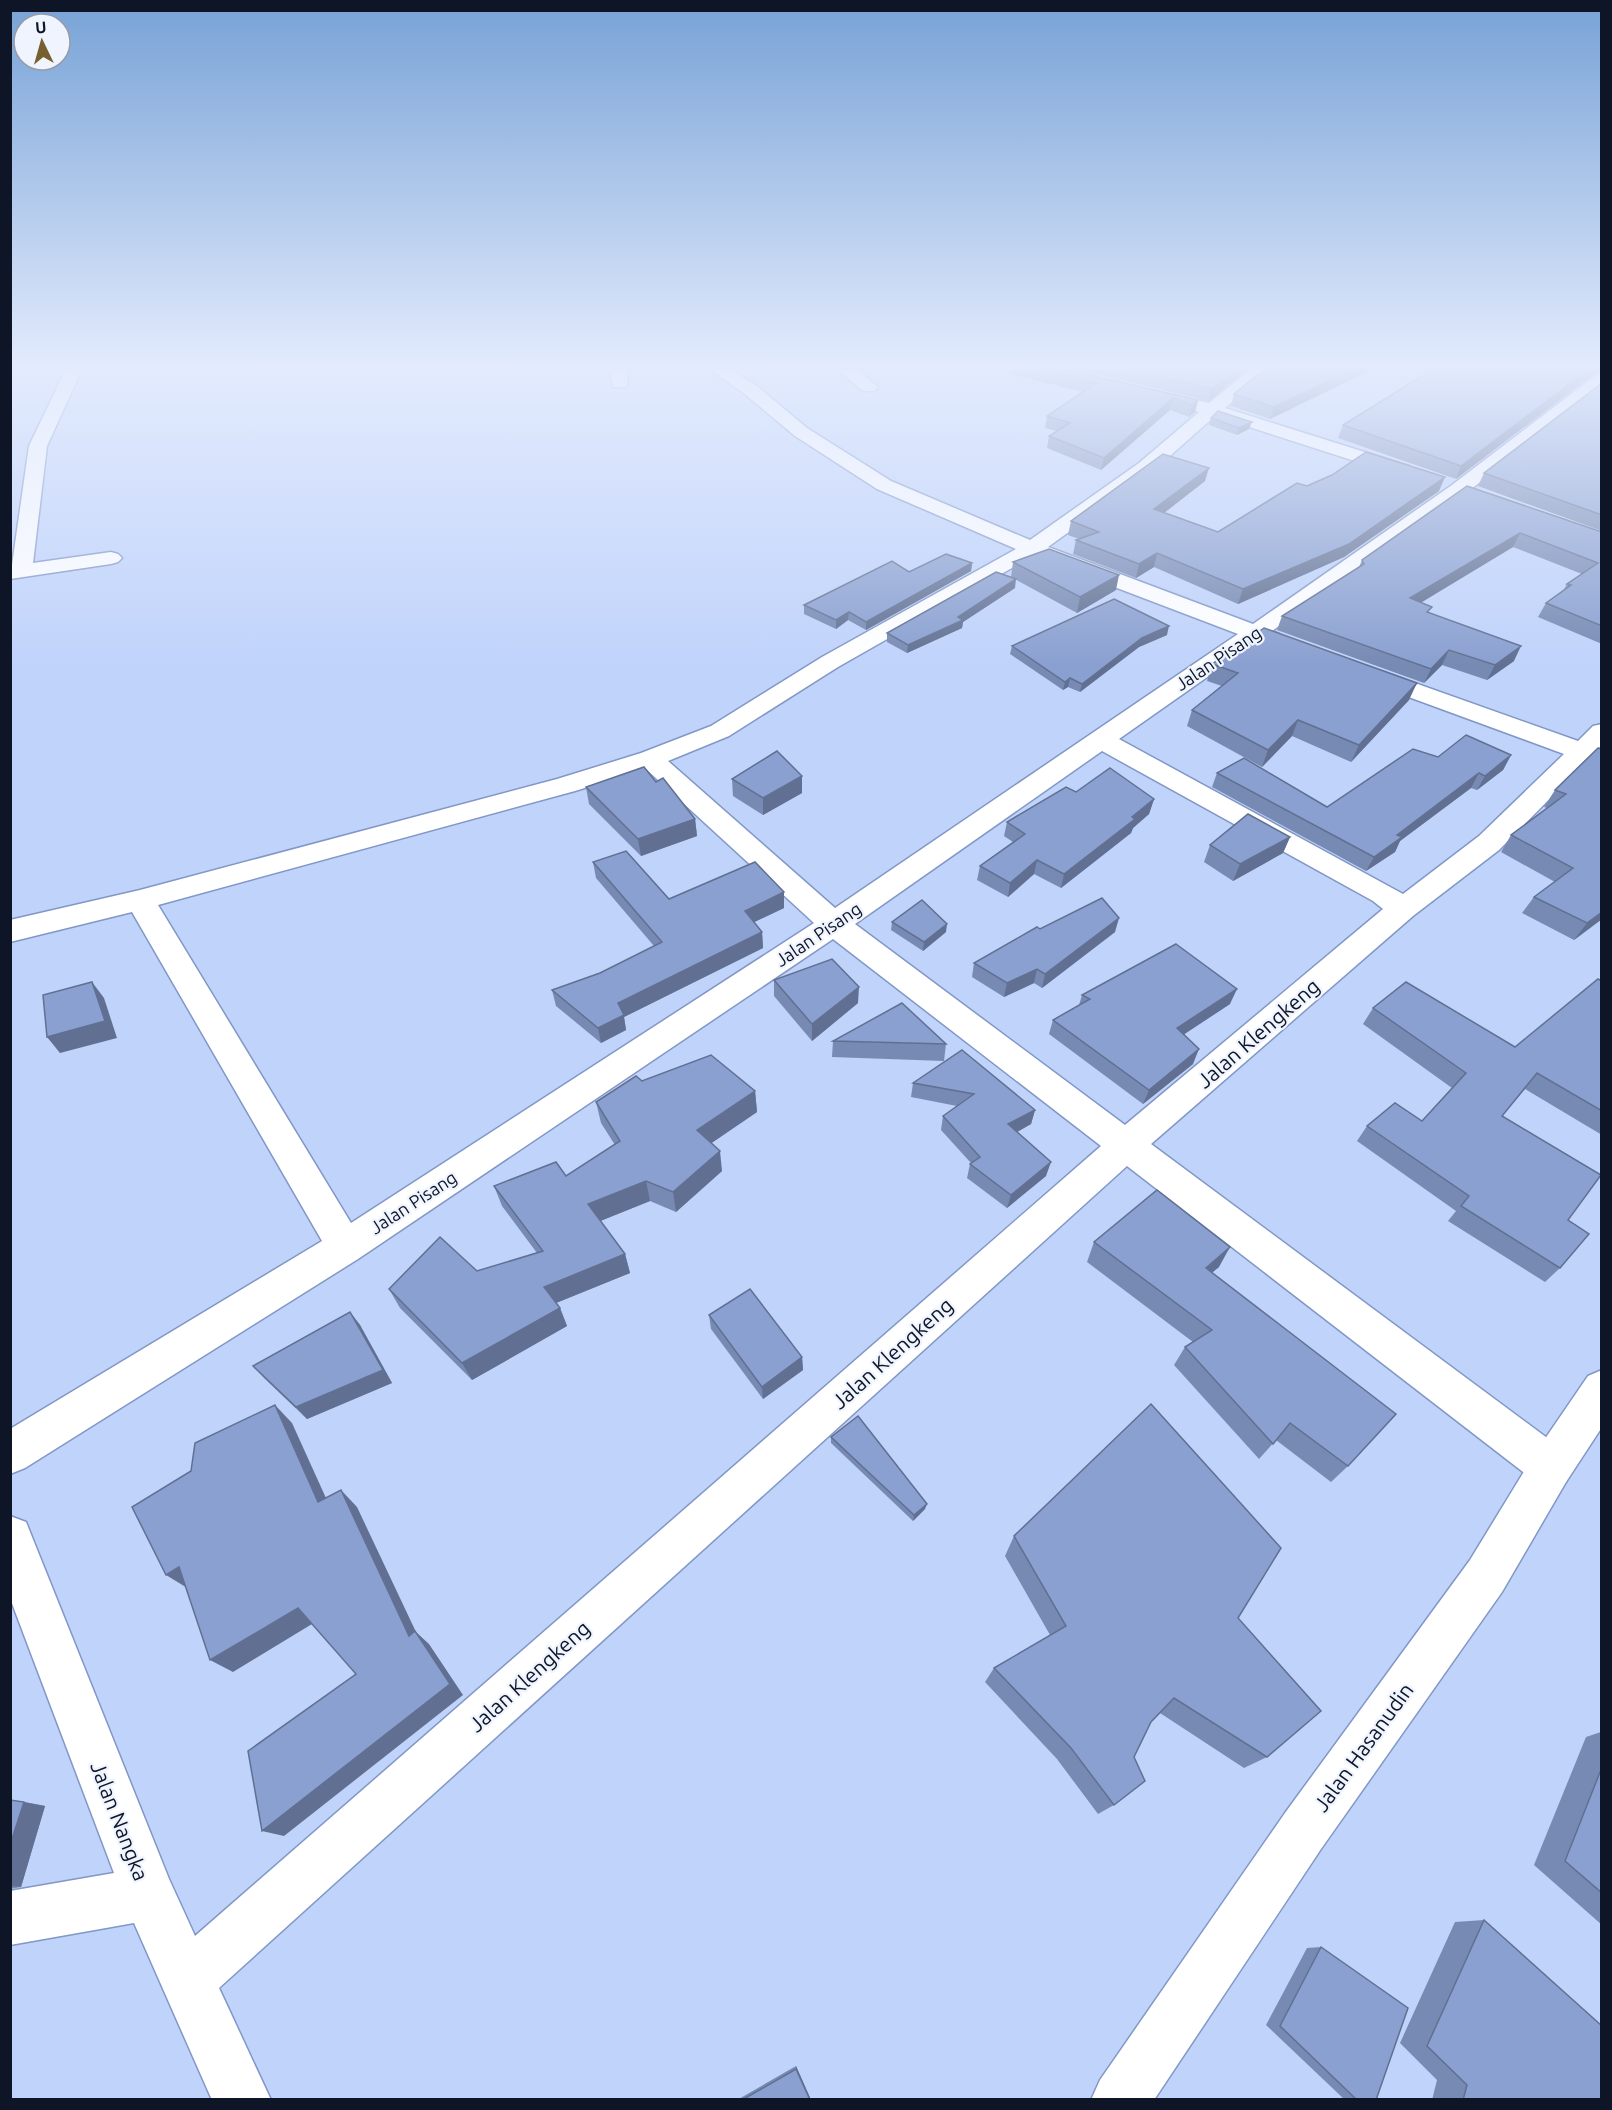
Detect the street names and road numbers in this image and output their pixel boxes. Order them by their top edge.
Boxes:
street label: Jalan Pisang [1171,622,1265,694]
street label: Jalan Pisang [771,898,865,970]
street label: Jalan Klengkeng [1192,973,1324,1093]
street label: Jalan Pisang [366,1167,460,1237]
street label: Jalan Klengkeng [827,1293,957,1413]
street label: Jalan Klengkeng [464,1616,594,1736]
street label: Jalan Hasanudin [1308,1678,1418,1816]
street label: Jalan Nangka [86,1758,154,1884]

